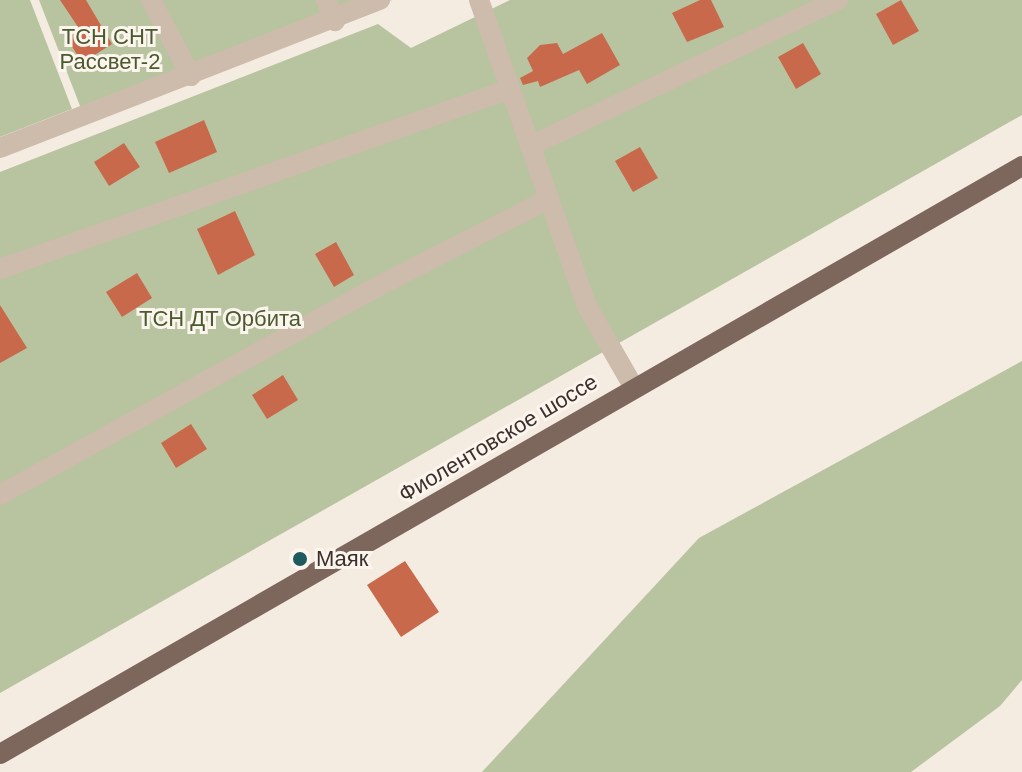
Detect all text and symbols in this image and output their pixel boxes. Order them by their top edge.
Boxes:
park label: ТСН СНТ Рассвет-2 [60,23,160,74]
park label: ТСН ДТ Орбита [139,306,301,332]
street label: Фиолентовское шоссе [394,368,602,508]
place label: Маяк [316,546,368,572]
marker: Маяк [291,550,309,568]

